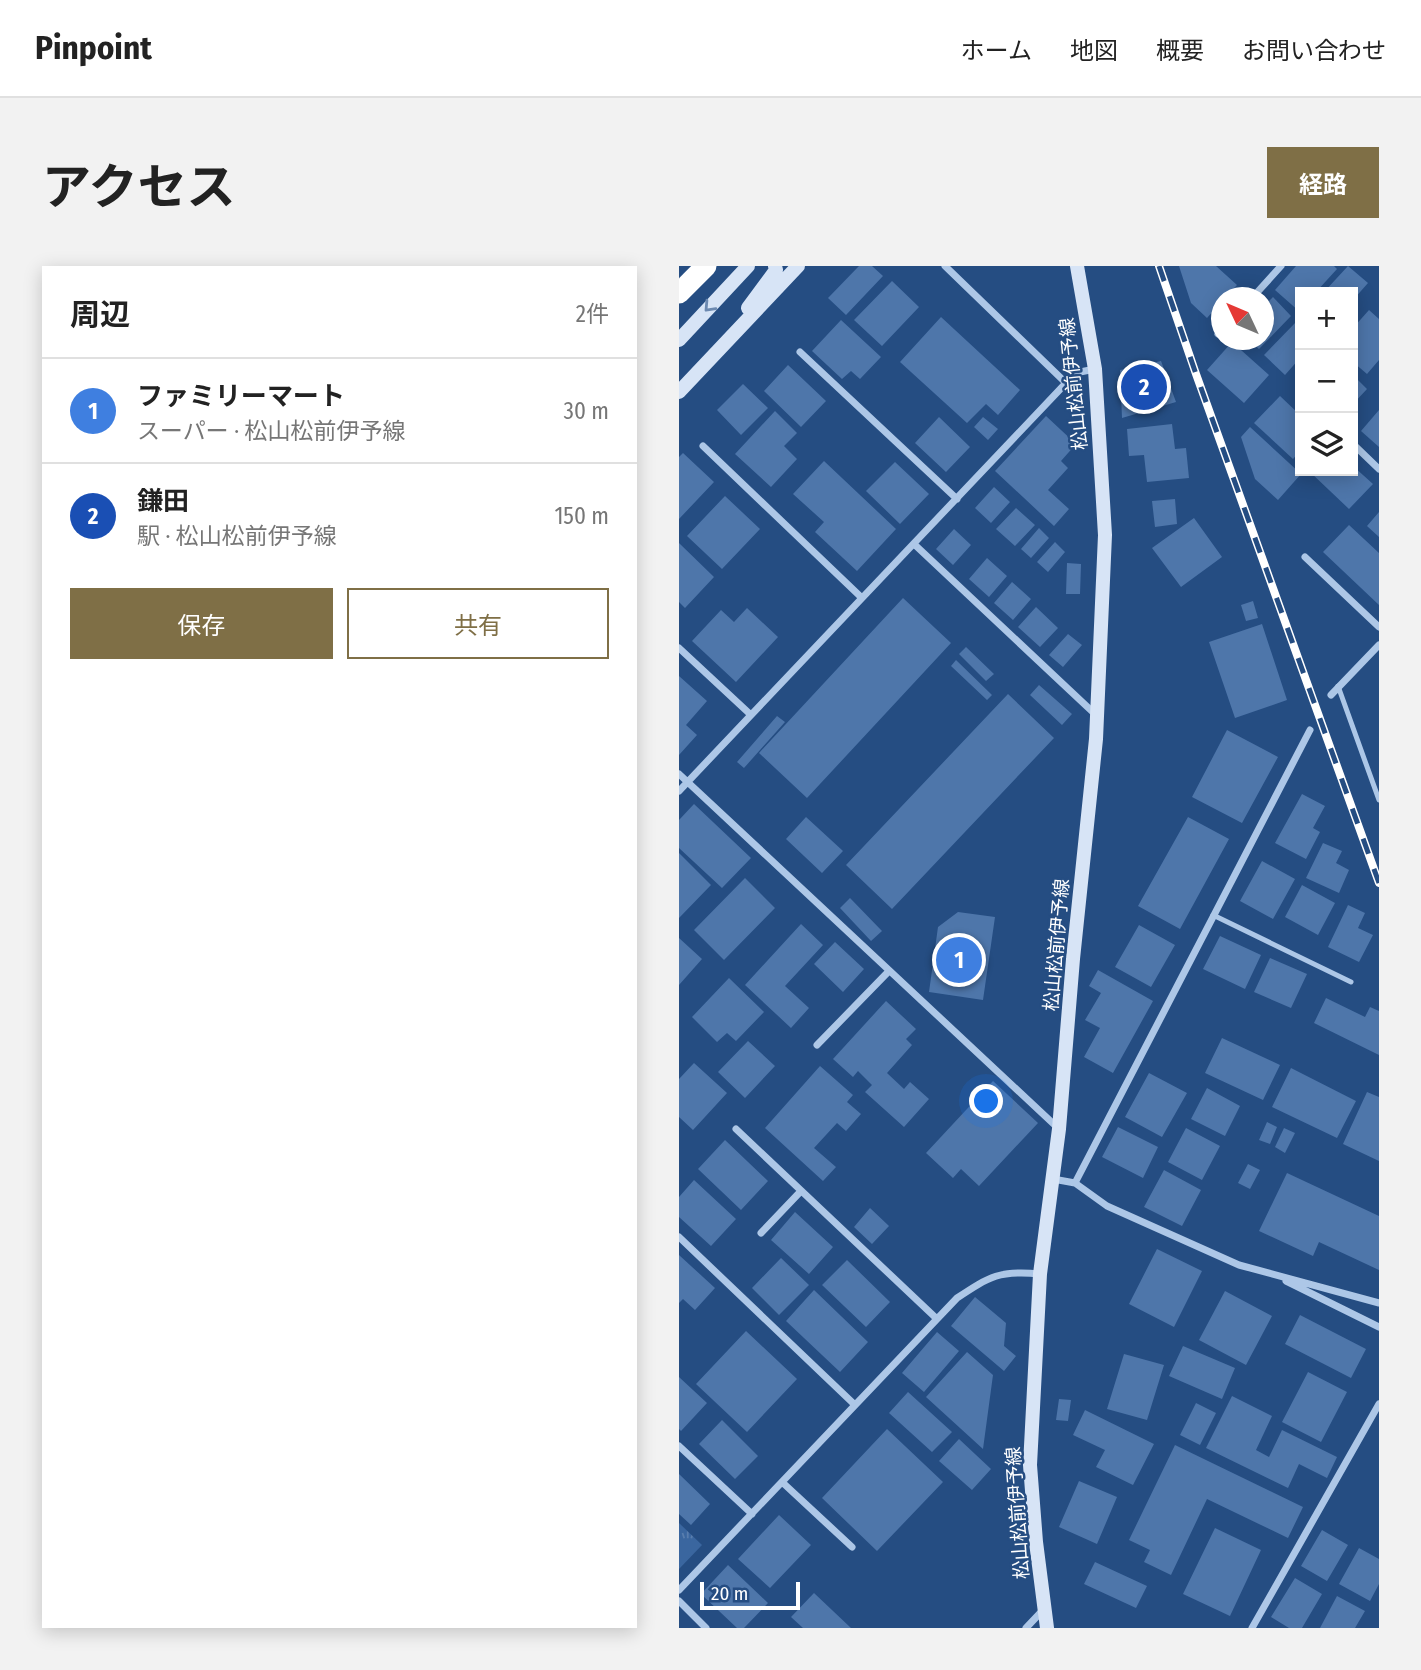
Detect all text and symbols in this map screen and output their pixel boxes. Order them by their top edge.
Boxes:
text: Pinpoint [35,28,152,68]
text: ホーム [961,37,1032,65]
text: 地図 [1070,37,1118,65]
text: 概要 [1156,37,1204,65]
text: お問い合わせ [1242,37,1386,65]
button: 経路 [1267,147,1379,218]
text: アクセス [42,158,236,217]
north arrow [1211,287,1274,350]
map controls [1295,287,1358,476]
button: + [1295,287,1358,350]
text: 周辺 [70,297,130,333]
one-way arrow [705,299,718,312]
text: 2件 [576,300,609,328]
street label: 松山松前伊予線 [1055,317,1092,451]
button: − [1295,350,1358,413]
pin: 2 [1121,361,1167,413]
text: ファミリーマート [137,381,345,412]
text: 1 [88,397,98,425]
text: 30 m [564,397,609,425]
button: layers [1295,413,1358,476]
text: スーパー · 松山松前伊予線 [137,417,405,445]
text: 鎌田 [137,486,189,517]
text: 2 [88,502,98,530]
text: 150 m [554,502,609,530]
text: 駅 · 松山松前伊予線 [137,522,337,550]
button: 保存 [70,588,333,659]
button: 共有 [347,588,609,659]
street label: 松山松前伊予線 [1039,878,1074,1012]
pin: 1 [936,934,982,986]
your location [969,1084,1003,1118]
street label: 松山松前伊予線 [1001,1446,1034,1580]
scale bar [700,1579,800,1611]
text: 20 m [711,1582,748,1605]

